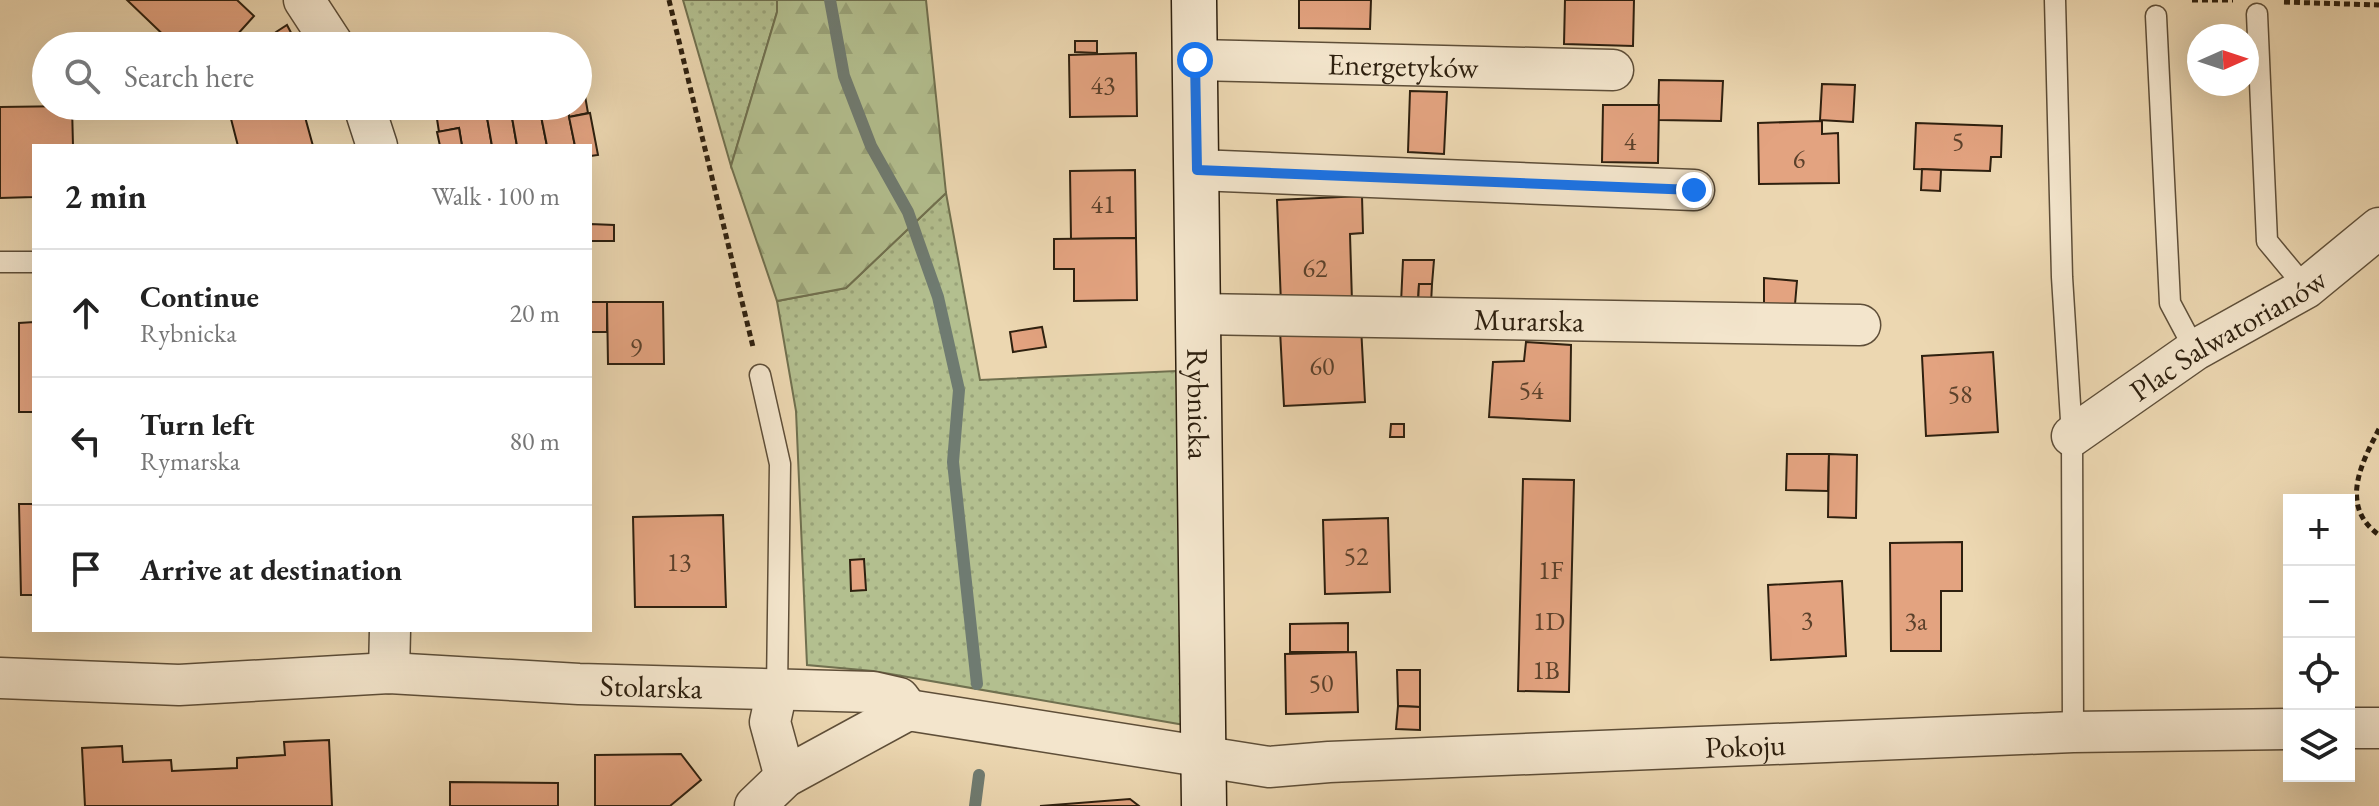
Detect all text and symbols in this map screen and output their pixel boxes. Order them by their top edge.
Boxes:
north arrow [2187,24,2259,96]
search box [32,32,592,120]
route start [1177,42,1213,78]
street label: Energetyków [1327,44,1479,86]
icon: search [60,54,104,98]
text: Search here [124,57,254,96]
house number: 43 [1091,68,1115,102]
house number: 4 [1624,124,1637,158]
house number: 5 [1952,124,1964,158]
house number: 6 [1793,142,1805,176]
route end [1676,172,1712,208]
text: 2 min [64,174,147,218]
text: Walk · 100 m [432,179,560,213]
house number: 41 [1091,187,1115,221]
house number: 62 [1303,251,1328,285]
street label: Plac Salwatorianów [2122,260,2335,409]
text: Continue [140,277,259,316]
icon: ahead [64,291,108,335]
text: 20 m [510,296,560,330]
street label: Murarska [1473,299,1585,340]
text: Rybnicka [140,316,237,350]
house number: 9 [630,331,643,365]
street label: Rybnicka [1179,348,1219,460]
house number: 60 [1310,349,1334,383]
house number: 54 [1519,373,1544,407]
house number: 58 [1948,377,1972,411]
text: Turn left [140,405,254,444]
icon: left [64,419,108,463]
text: 80 m [510,424,560,458]
text: Rymarska [140,444,240,478]
map controls [2283,494,2355,782]
button: + [2283,494,2355,566]
house number: 52 [1344,539,1369,573]
house number: 13 [667,545,691,579]
icon: arrive [64,547,108,591]
text: Arrive at destination [140,550,402,589]
house number: 1F [1538,553,1564,587]
button: − [2283,566,2355,638]
house number: 3 [1801,603,1813,637]
house number: 1D [1533,604,1565,638]
house number: 3a [1905,604,1928,638]
button: locate [2283,638,2355,710]
house number: 1B [1532,653,1560,687]
street label: Stolarska [599,665,703,707]
house number: 50 [1309,666,1333,700]
button: layers [2283,710,2355,782]
street label: Pokoju [1704,724,1787,766]

